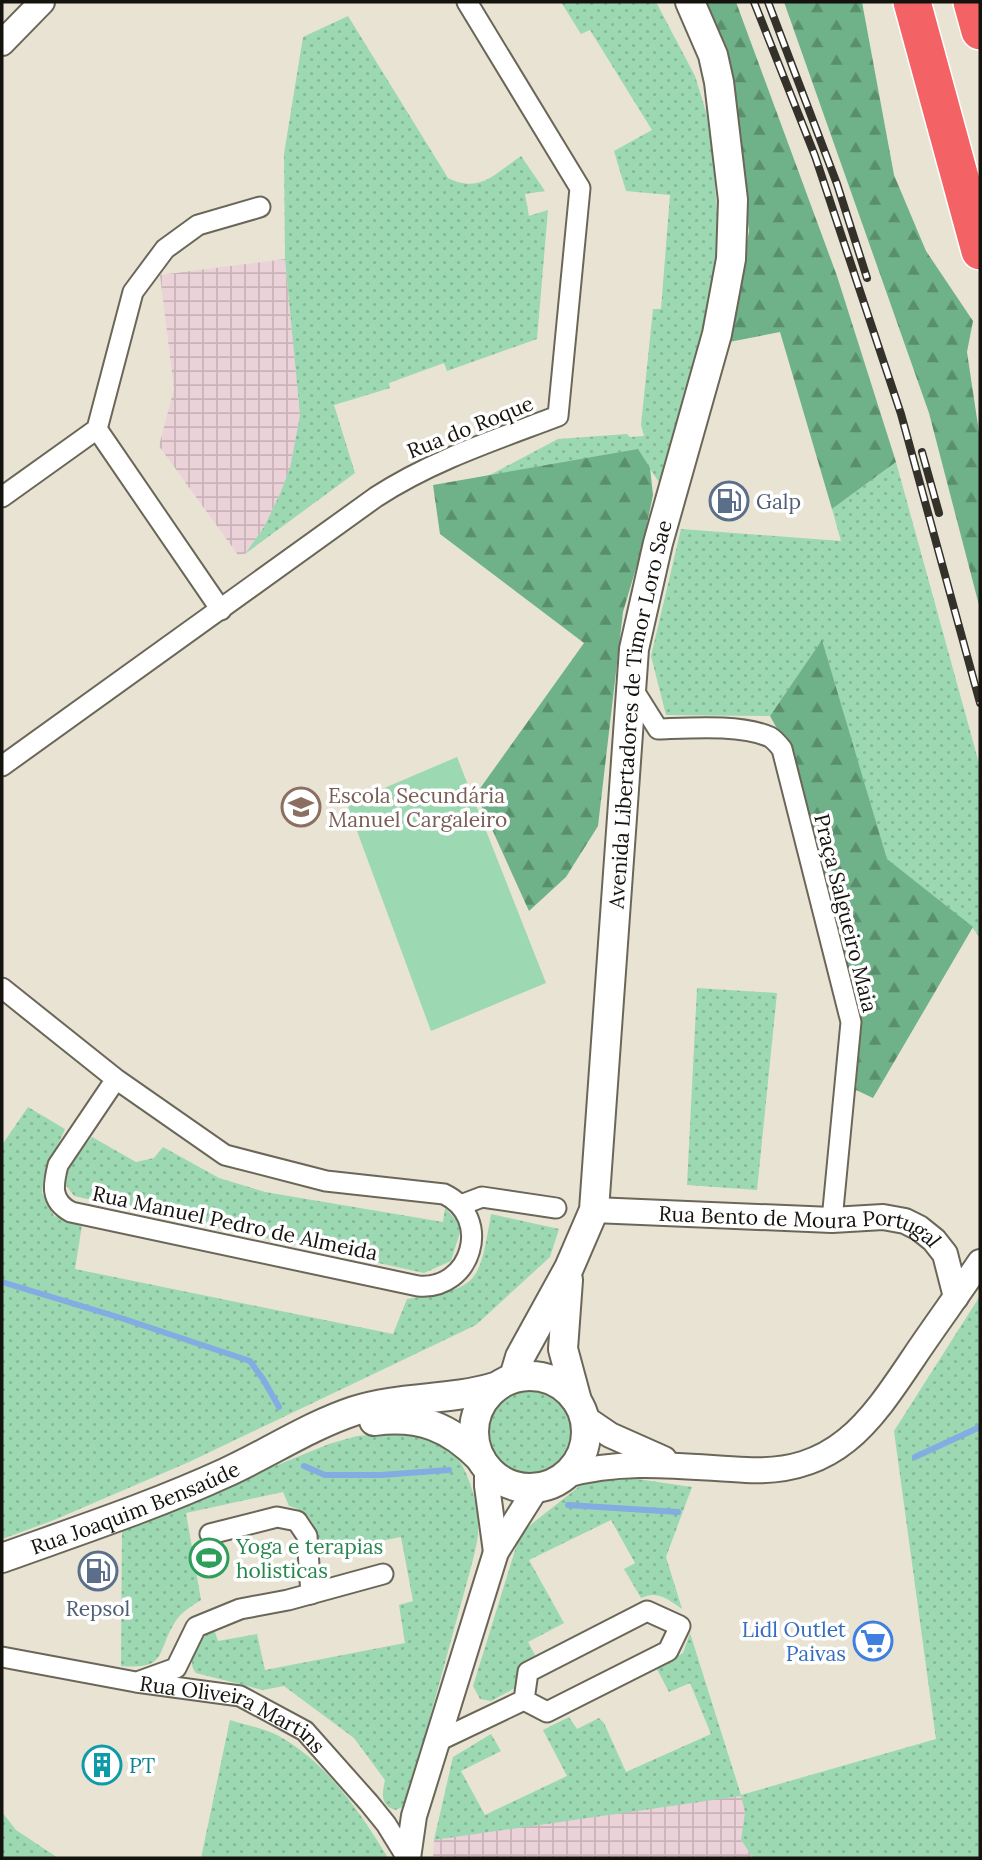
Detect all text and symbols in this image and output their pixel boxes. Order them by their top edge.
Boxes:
street label: Rua do Roque [403,389,537,465]
fuel station icon: Galp [708,480,750,522]
place label: Galp [756,488,801,515]
street label: Avenida Libertadores de Timor Loro Sae [602,517,677,911]
place label: Escola Secundária Manuel Cargaleiro [328,782,507,833]
school or university icon: Escola Secundária Manuel Cargaleiro [280,786,322,828]
street label: Praça Salgueiro Maia [808,811,884,1015]
street label: Rua Manuel Pedro de Almeida [90,1180,380,1266]
street label: Rua Bento de Moura Portugal [658,1199,948,1252]
street label: Rua Joaquim Bensaúde [27,1455,244,1560]
place label: Yoga e terapias holisticas [235,1533,383,1584]
sports icon: Yoga e terapias holisticas [188,1537,230,1579]
fuel station icon: Repsol [77,1550,119,1592]
place label: Repsol [66,1595,130,1622]
place label: Lidl Outlet Paivas [742,1616,847,1667]
supermarket icon: Lidl Outlet Paivas [852,1620,894,1662]
street label: Rua Oliveira Martins [138,1669,331,1758]
building icon: PT [81,1744,123,1786]
place label: PT [129,1752,155,1779]

